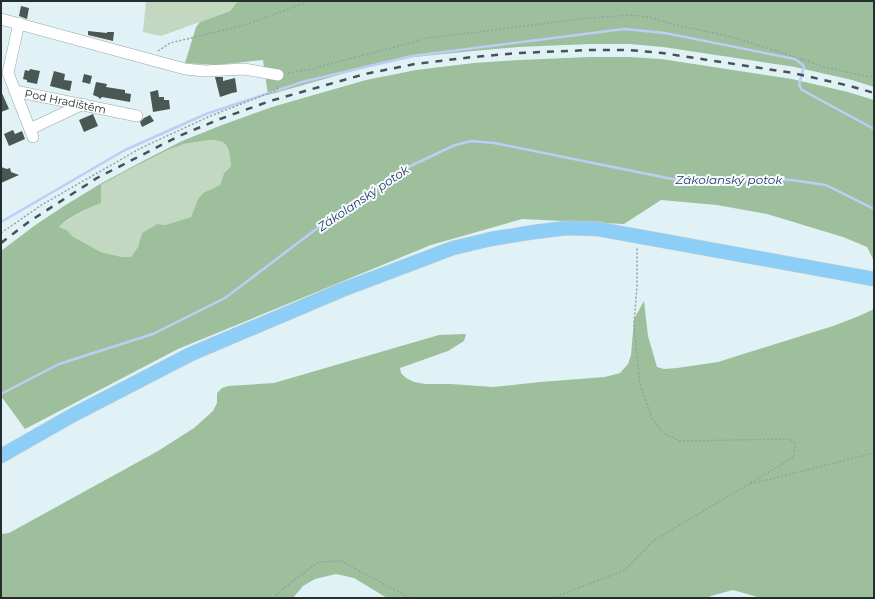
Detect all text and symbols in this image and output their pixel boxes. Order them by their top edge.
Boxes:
street label: Pod Hradištěm [23,86,107,117]
water label: Zákolanský potok [314,161,412,235]
water label: Zákolanský potok [675,172,783,187]

